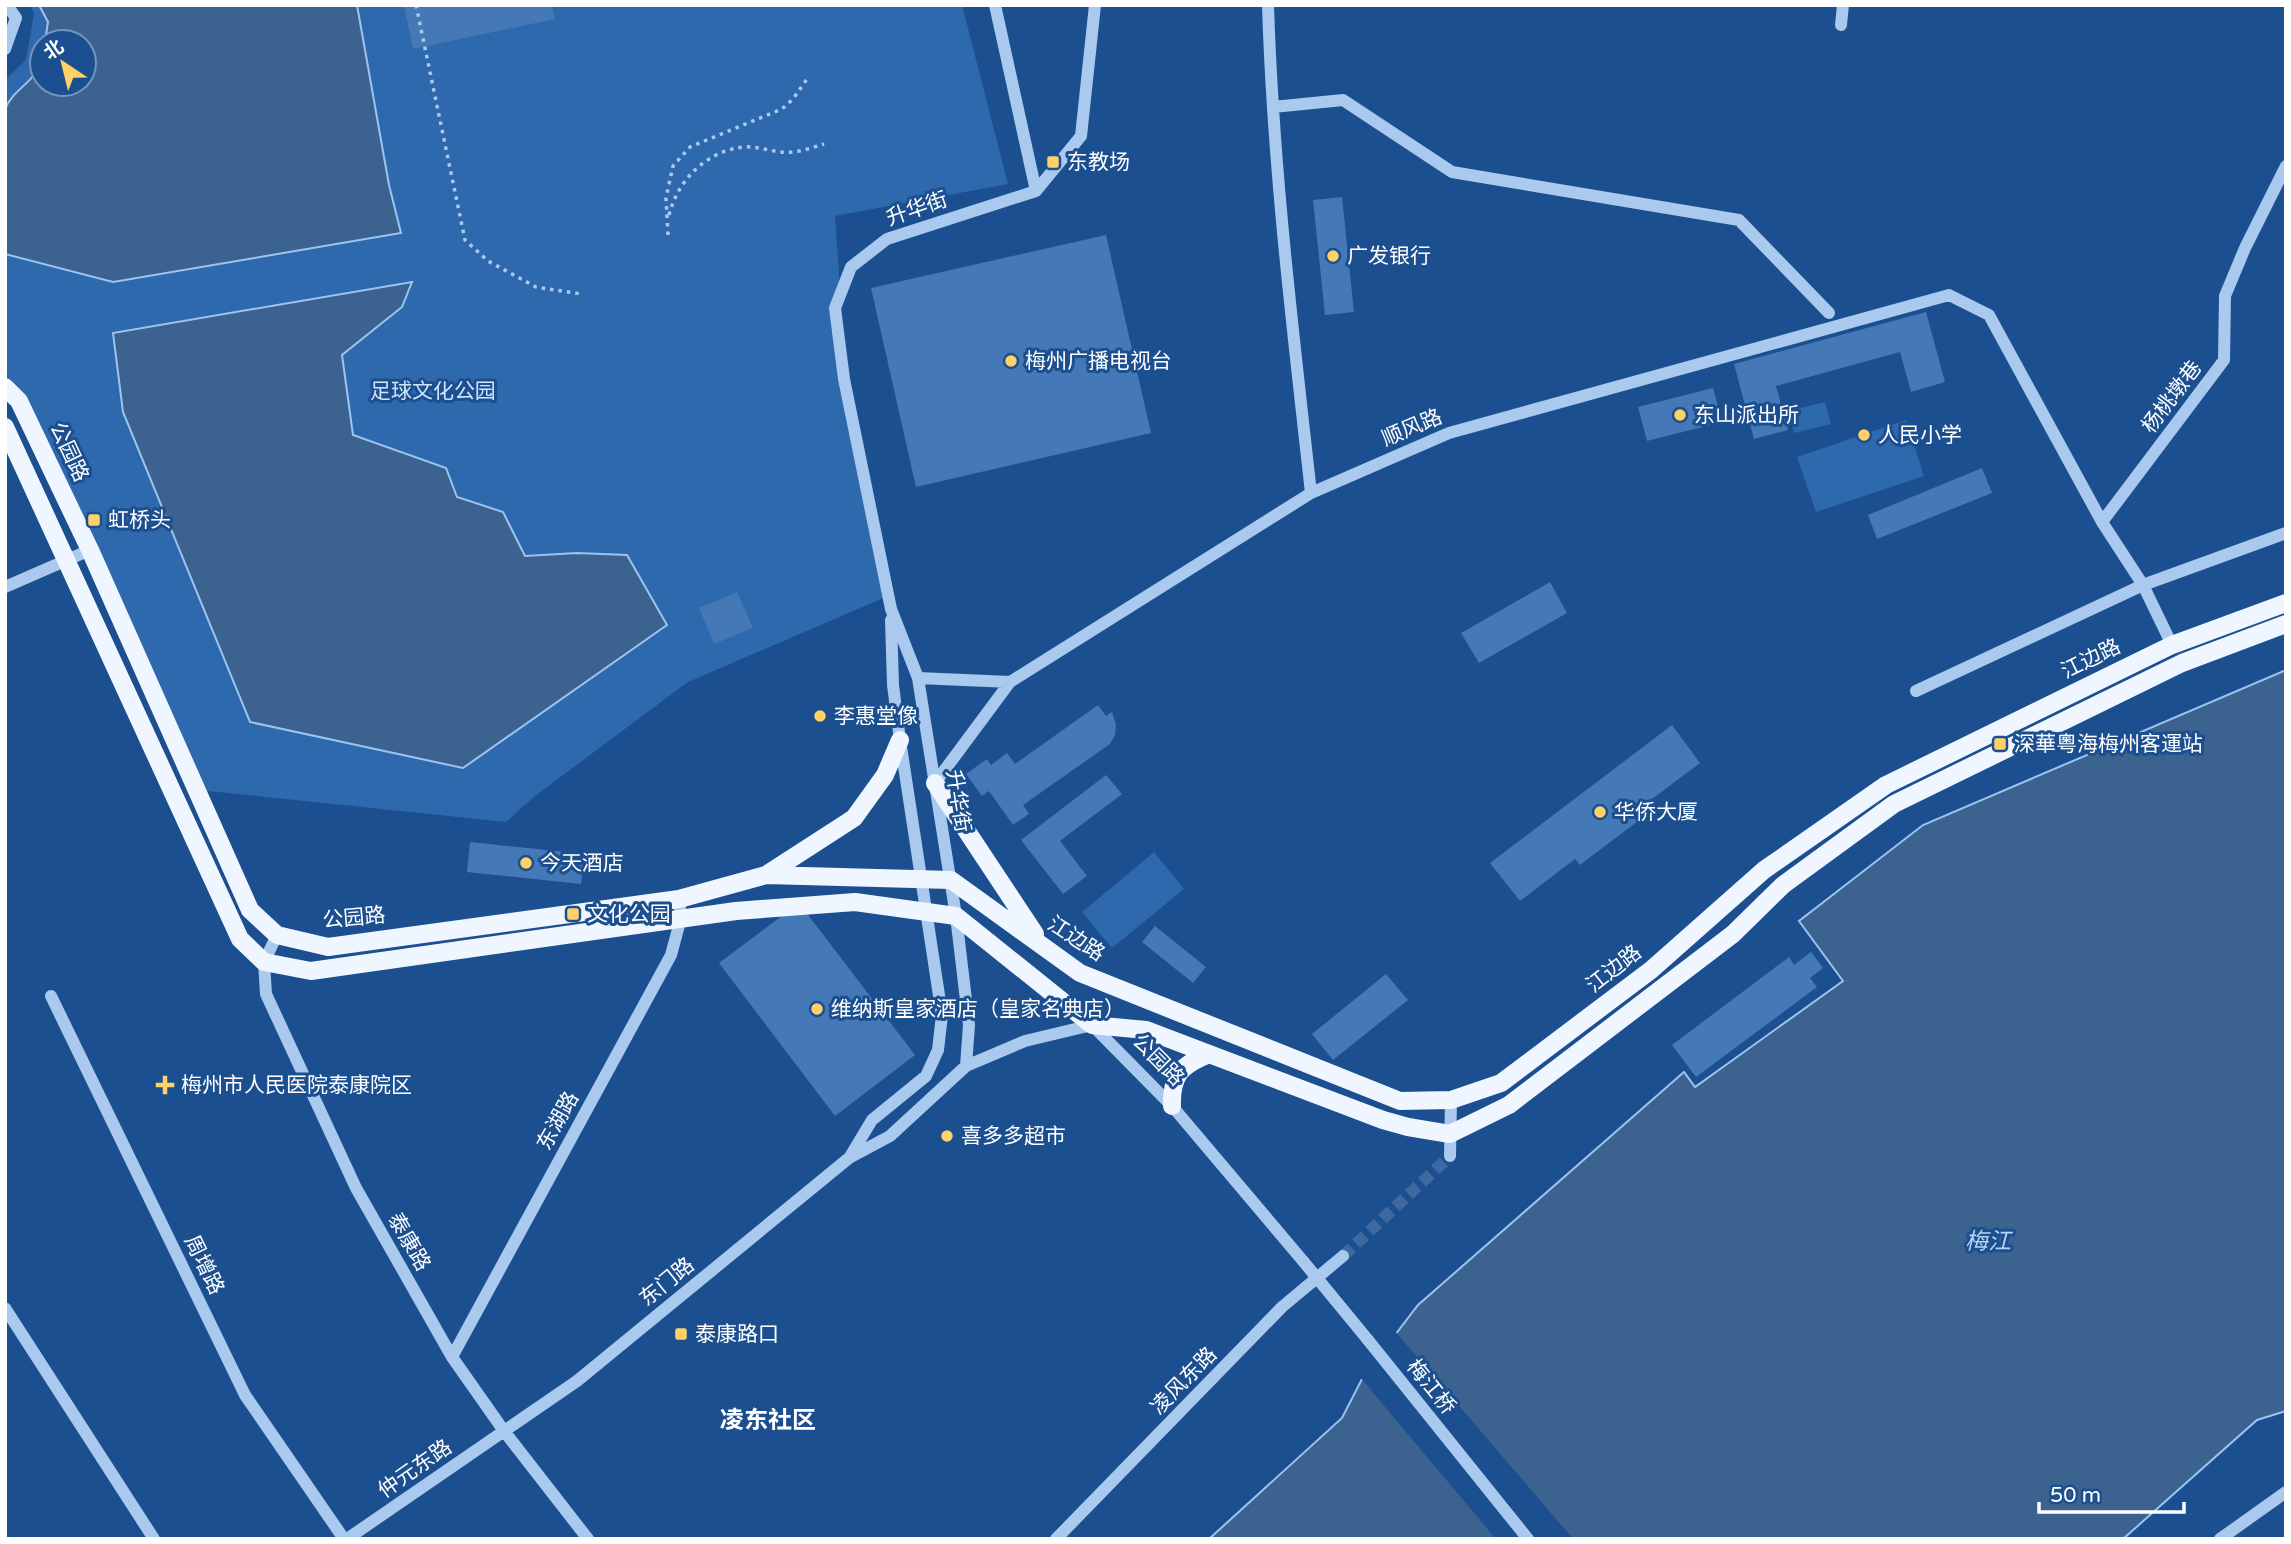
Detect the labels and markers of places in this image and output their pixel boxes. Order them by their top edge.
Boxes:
place label: 东教场 [1067,150,1130,175]
marker: 东教场 [1045,154,1061,170]
place label: 广发银行 [1347,244,1431,269]
marker: 广发银行 [1325,248,1341,264]
place label: 梅州广播电视台 [1025,349,1172,374]
marker: 梅州广播电视台 [1003,353,1019,369]
place label: 东山派出所 [1694,403,1799,428]
marker: 东山派出所 [1672,407,1688,423]
place label: 人民小学 [1878,423,1962,448]
marker: 人民小学 [1856,427,1872,443]
place label: 虹桥头 [108,508,171,533]
marker: 虹桥头 [86,512,102,528]
place label: 李惠堂像 [834,704,918,729]
marker: 李惠堂像 [812,708,828,724]
place label: 深華粵海梅州客運站 [2014,732,2203,757]
marker: 深華粵海梅州客運站 [1992,736,2008,752]
place label: 华侨大厦 [1614,800,1698,825]
marker: 华侨大厦 [1592,804,1608,820]
place label: 今天酒店 [540,851,624,876]
marker: 今天酒店 [518,855,534,871]
place label: 文化公园 [587,902,671,927]
marker: 文化公园 [565,906,581,922]
place label: 维纳斯皇家酒店（皇家名典店） [831,997,1125,1022]
marker: 维纳斯皇家酒店（皇家名典店） [809,1001,825,1017]
place label: 梅州市人民医院泰康院区 [181,1073,412,1098]
marker: 梅州市人民医院泰康院区 [155,1075,175,1095]
place label: 喜多多超市 [961,1124,1066,1149]
marker: 喜多多超市 [939,1128,955,1144]
place label: 泰康路口 [695,1322,779,1347]
marker: 泰康路口 [673,1326,689,1342]

